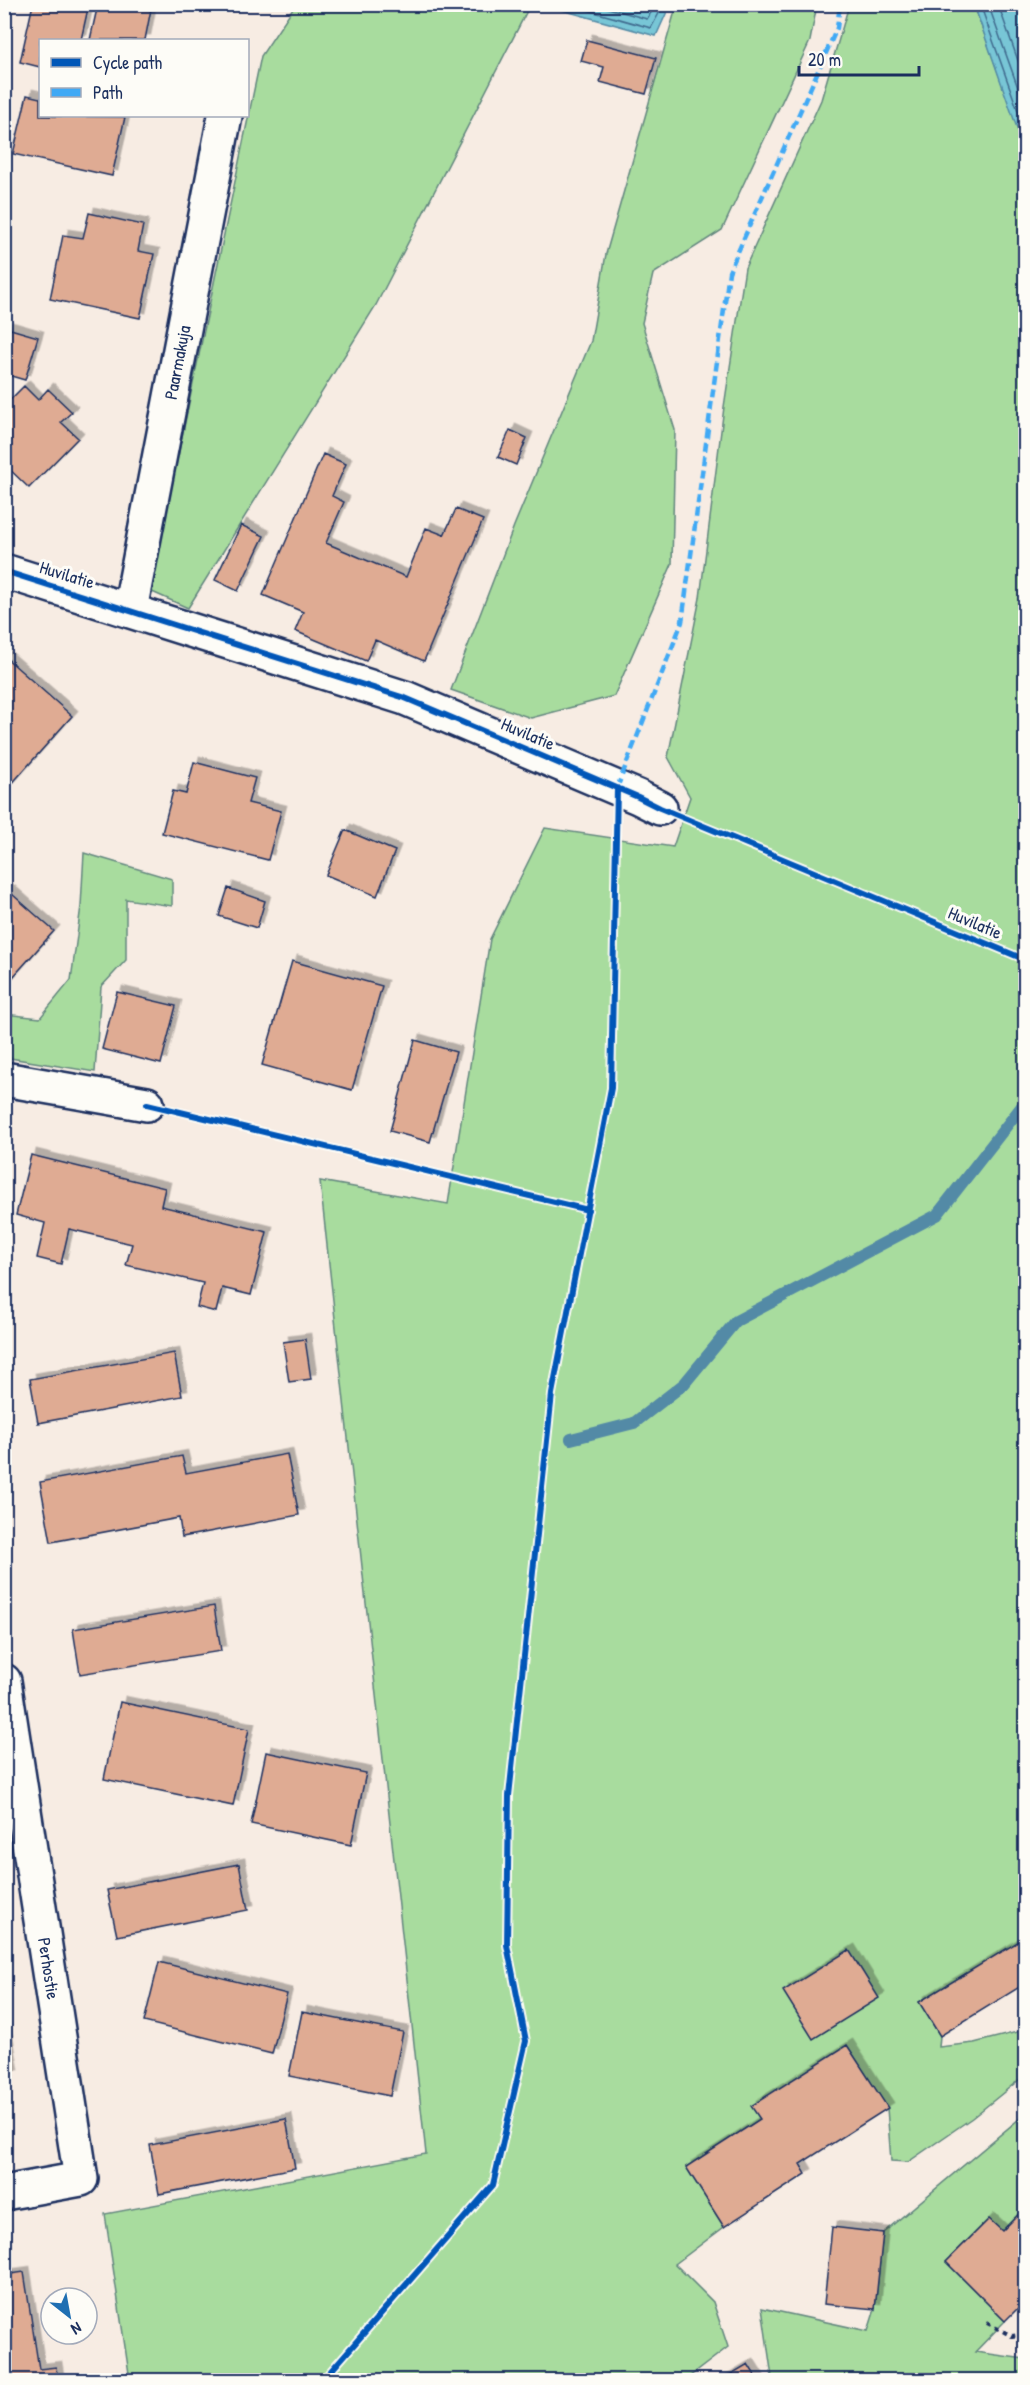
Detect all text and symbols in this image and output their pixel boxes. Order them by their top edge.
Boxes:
legend [39,39,249,117]
scale bar [799,39,919,77]
text: 20 m [808,47,841,72]
text: Cycle path [93,50,163,75]
text: Path [93,80,123,105]
street label: Paarmakuja [158,323,196,402]
street label: Huvilatie [37,554,98,595]
street label: Huvilatie [497,711,559,756]
street label: Huvilatie [944,900,1006,945]
street label: Perhostie [32,1936,66,2001]
north arrow [39,2286,99,2346]
text: N [67,2317,86,2341]

